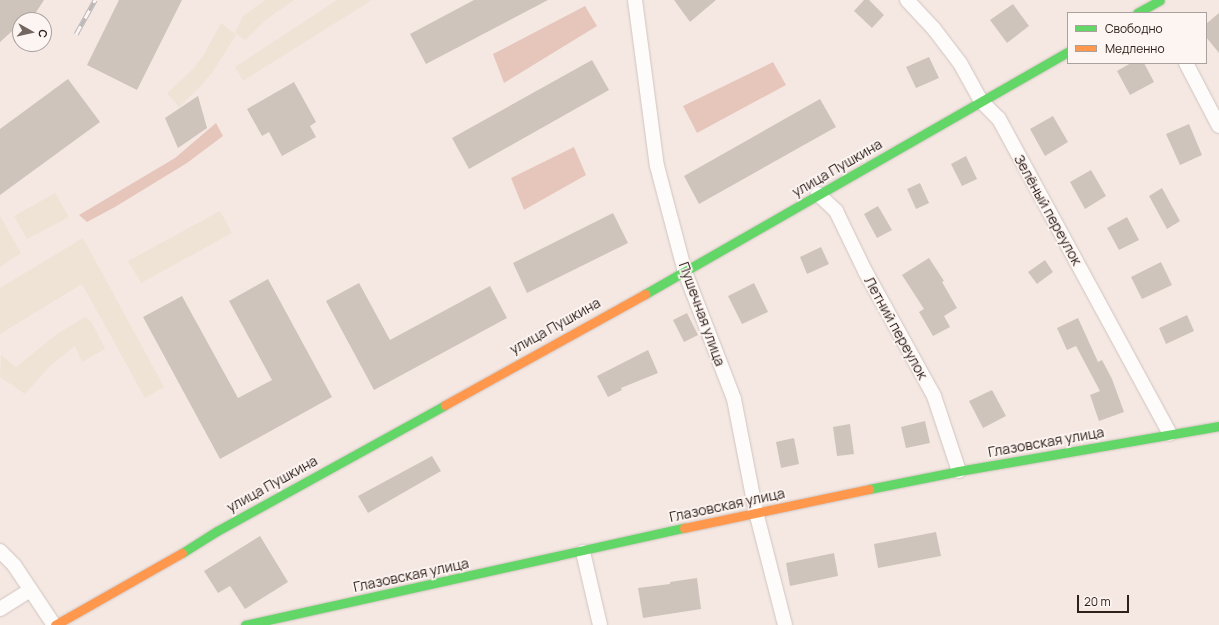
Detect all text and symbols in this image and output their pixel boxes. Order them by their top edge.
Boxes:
north arrow [12,12,52,52]
legend [1067,12,1207,64]
text: Свободно [1105,20,1163,37]
text: С [35,29,51,39]
text: Медленно [1105,40,1165,57]
street label: улица Пушкина [789,135,885,201]
street label: Зелёный переулок [1011,152,1085,268]
street label: Пушечная улица [675,260,729,368]
street label: Летний переулок [861,274,931,382]
street label: улица Пушкина [507,294,603,358]
street label: Глазовская улица [987,424,1105,460]
street label: улица Пушкина [224,452,320,516]
street label: Глазовская улица [668,485,786,525]
street label: Глазовская улица [352,555,470,595]
scale bar [1079,587,1131,613]
text: 20 m [1084,593,1111,610]

